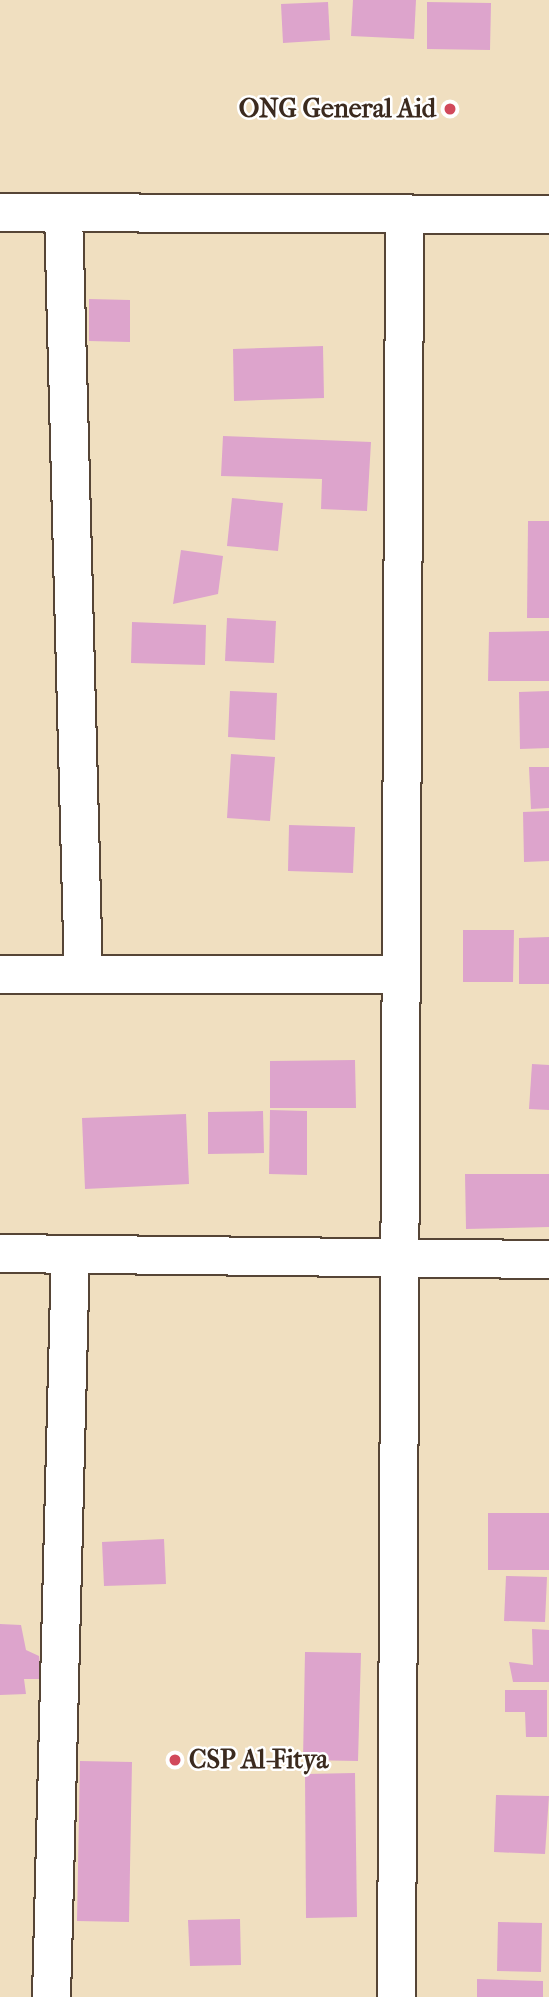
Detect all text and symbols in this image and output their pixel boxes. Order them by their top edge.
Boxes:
place label: ONG General Aid [239,93,436,125]
marker: ONG General Aid [442,101,458,117]
place label: CSP Al-Fitya [189,1744,328,1776]
marker: CSP Al-Fitya [167,1752,183,1768]

